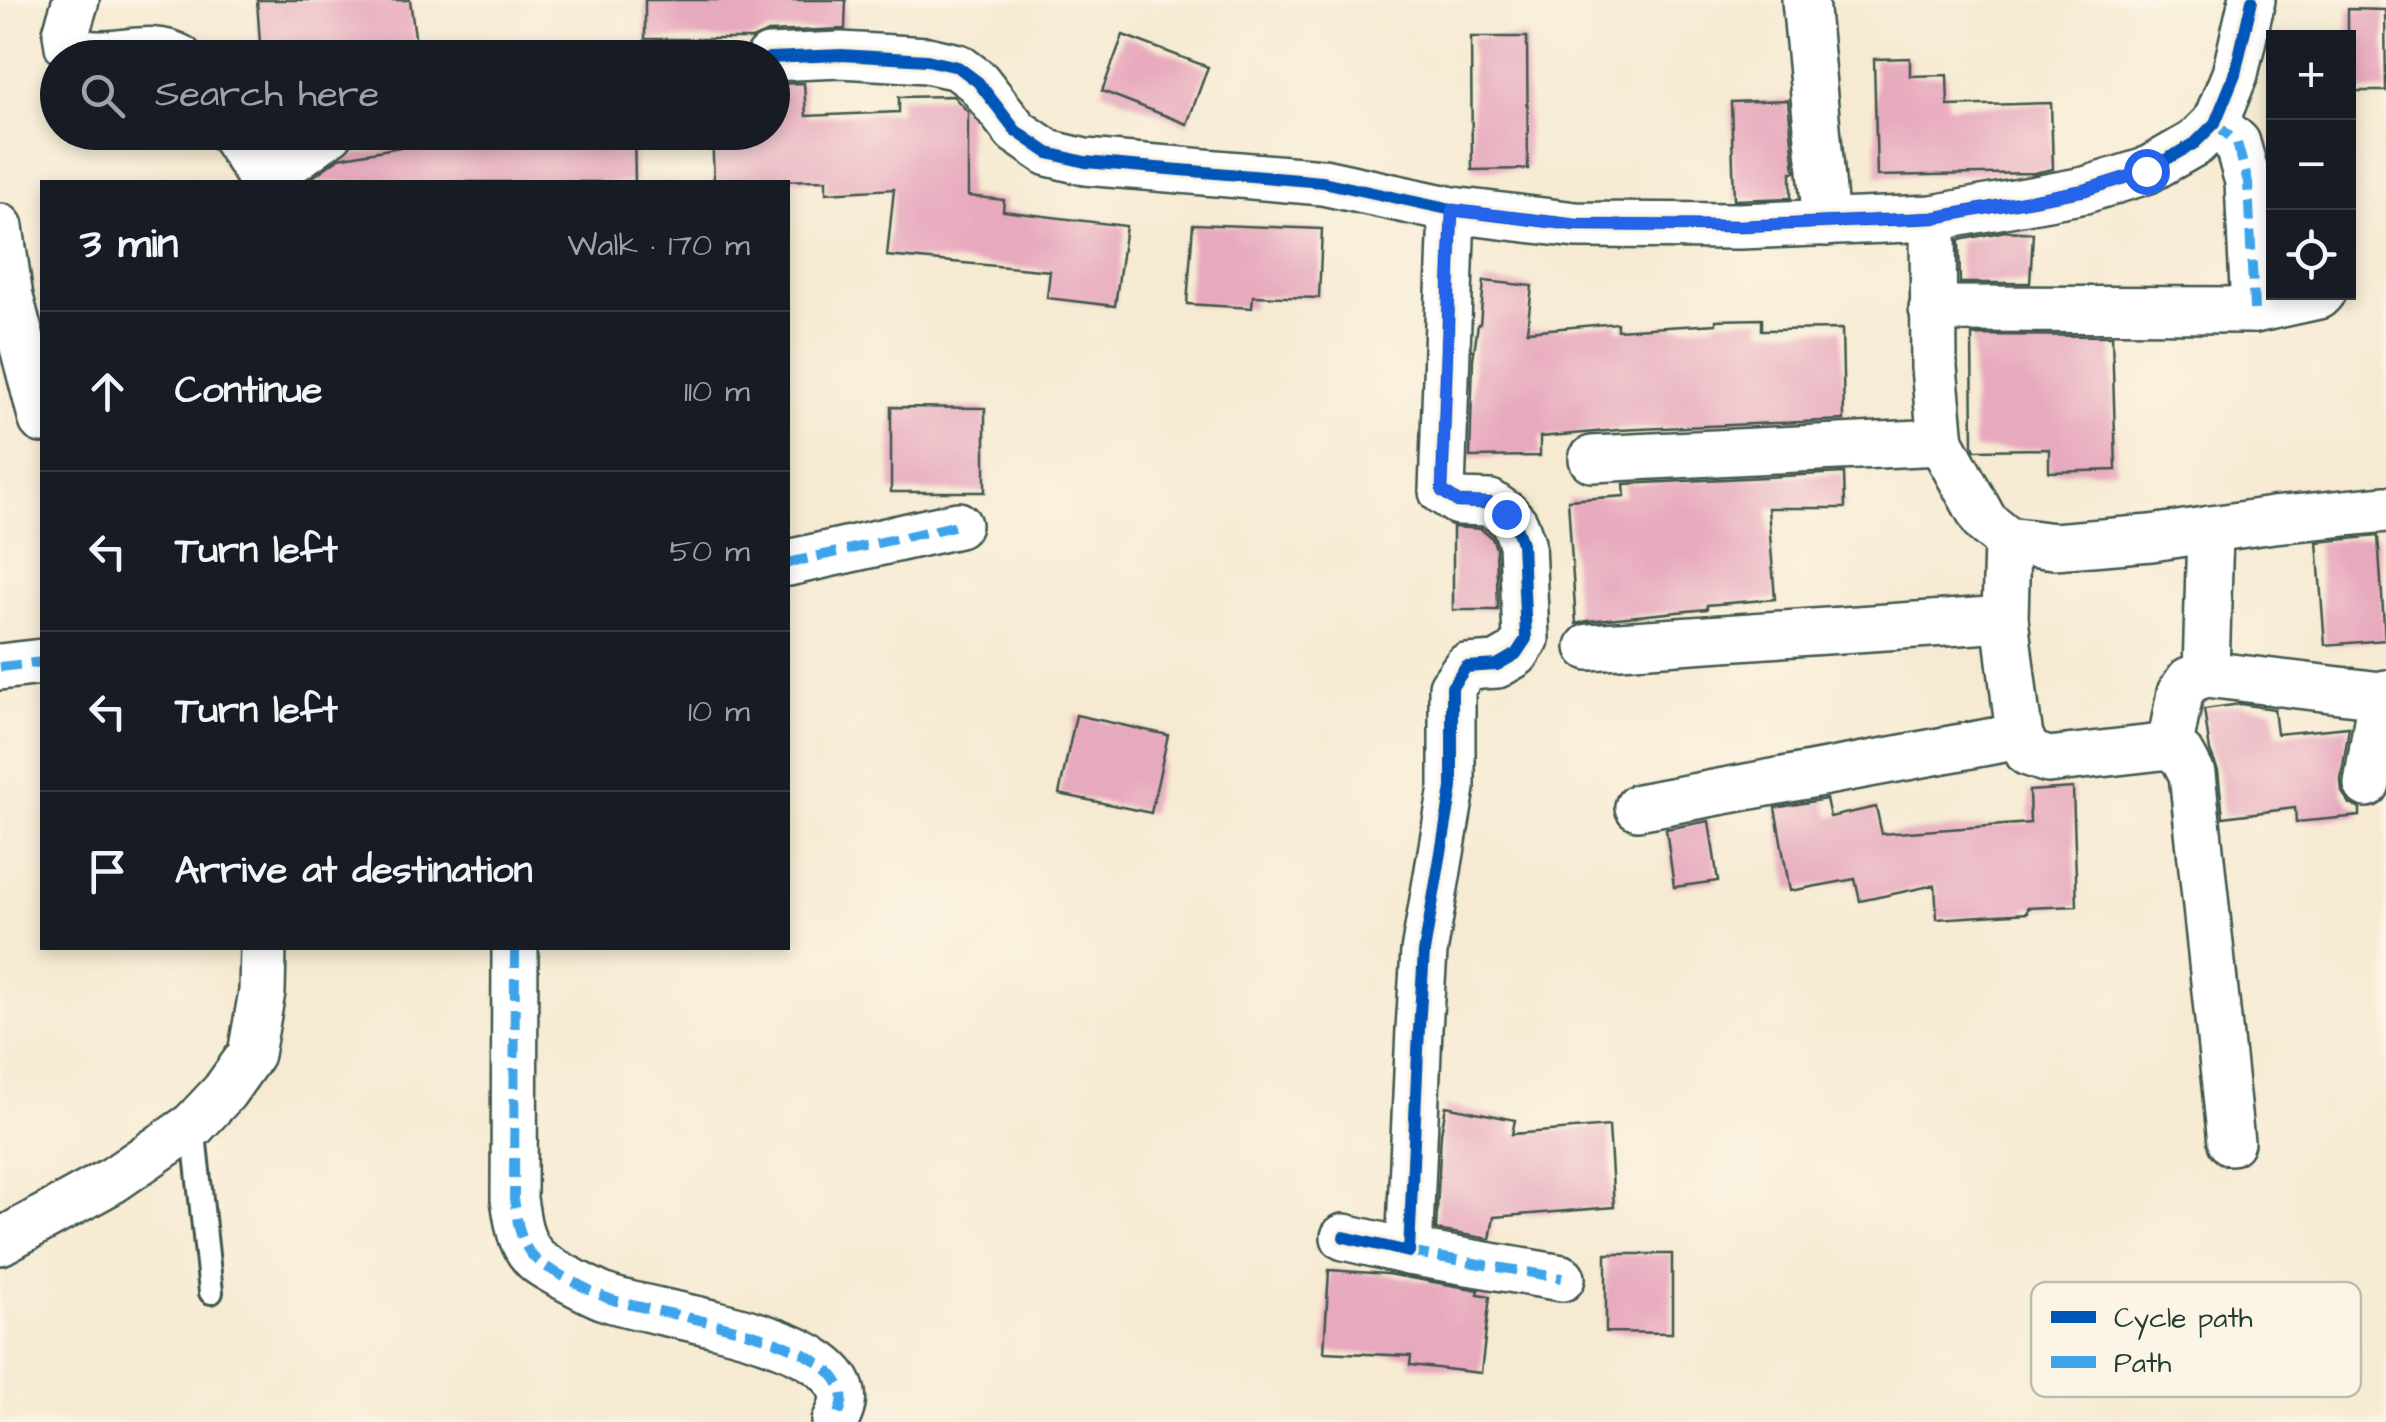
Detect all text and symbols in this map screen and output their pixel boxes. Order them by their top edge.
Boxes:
map controls [2266,30,2356,300]
button: + [2266,30,2356,120]
search box [40,40,790,150]
icon: search [75,68,130,123]
text: Search here [155,69,379,121]
button: − [2266,120,2356,210]
route start [2124,149,2170,195]
button: locate [2266,210,2356,300]
text: 3 min [80,216,178,274]
text: Walk · 170 m [567,223,750,268]
icon: ahead [80,364,135,419]
text: Continue [175,365,322,417]
text: 110 m [684,369,750,414]
route end [1484,492,1530,538]
icon: left [80,524,135,579]
text: Turn left [175,525,338,577]
text: 50 m [669,529,750,574]
icon: left [80,684,135,739]
text: Turn left [175,685,338,737]
text: 10 m [688,689,750,734]
icon: arrive [80,844,135,899]
text: Arrive at destination [175,845,532,897]
legend [2031,1282,2361,1397]
text: Cycle path [2114,1299,2253,1340]
text: Path [2114,1344,2171,1383]

